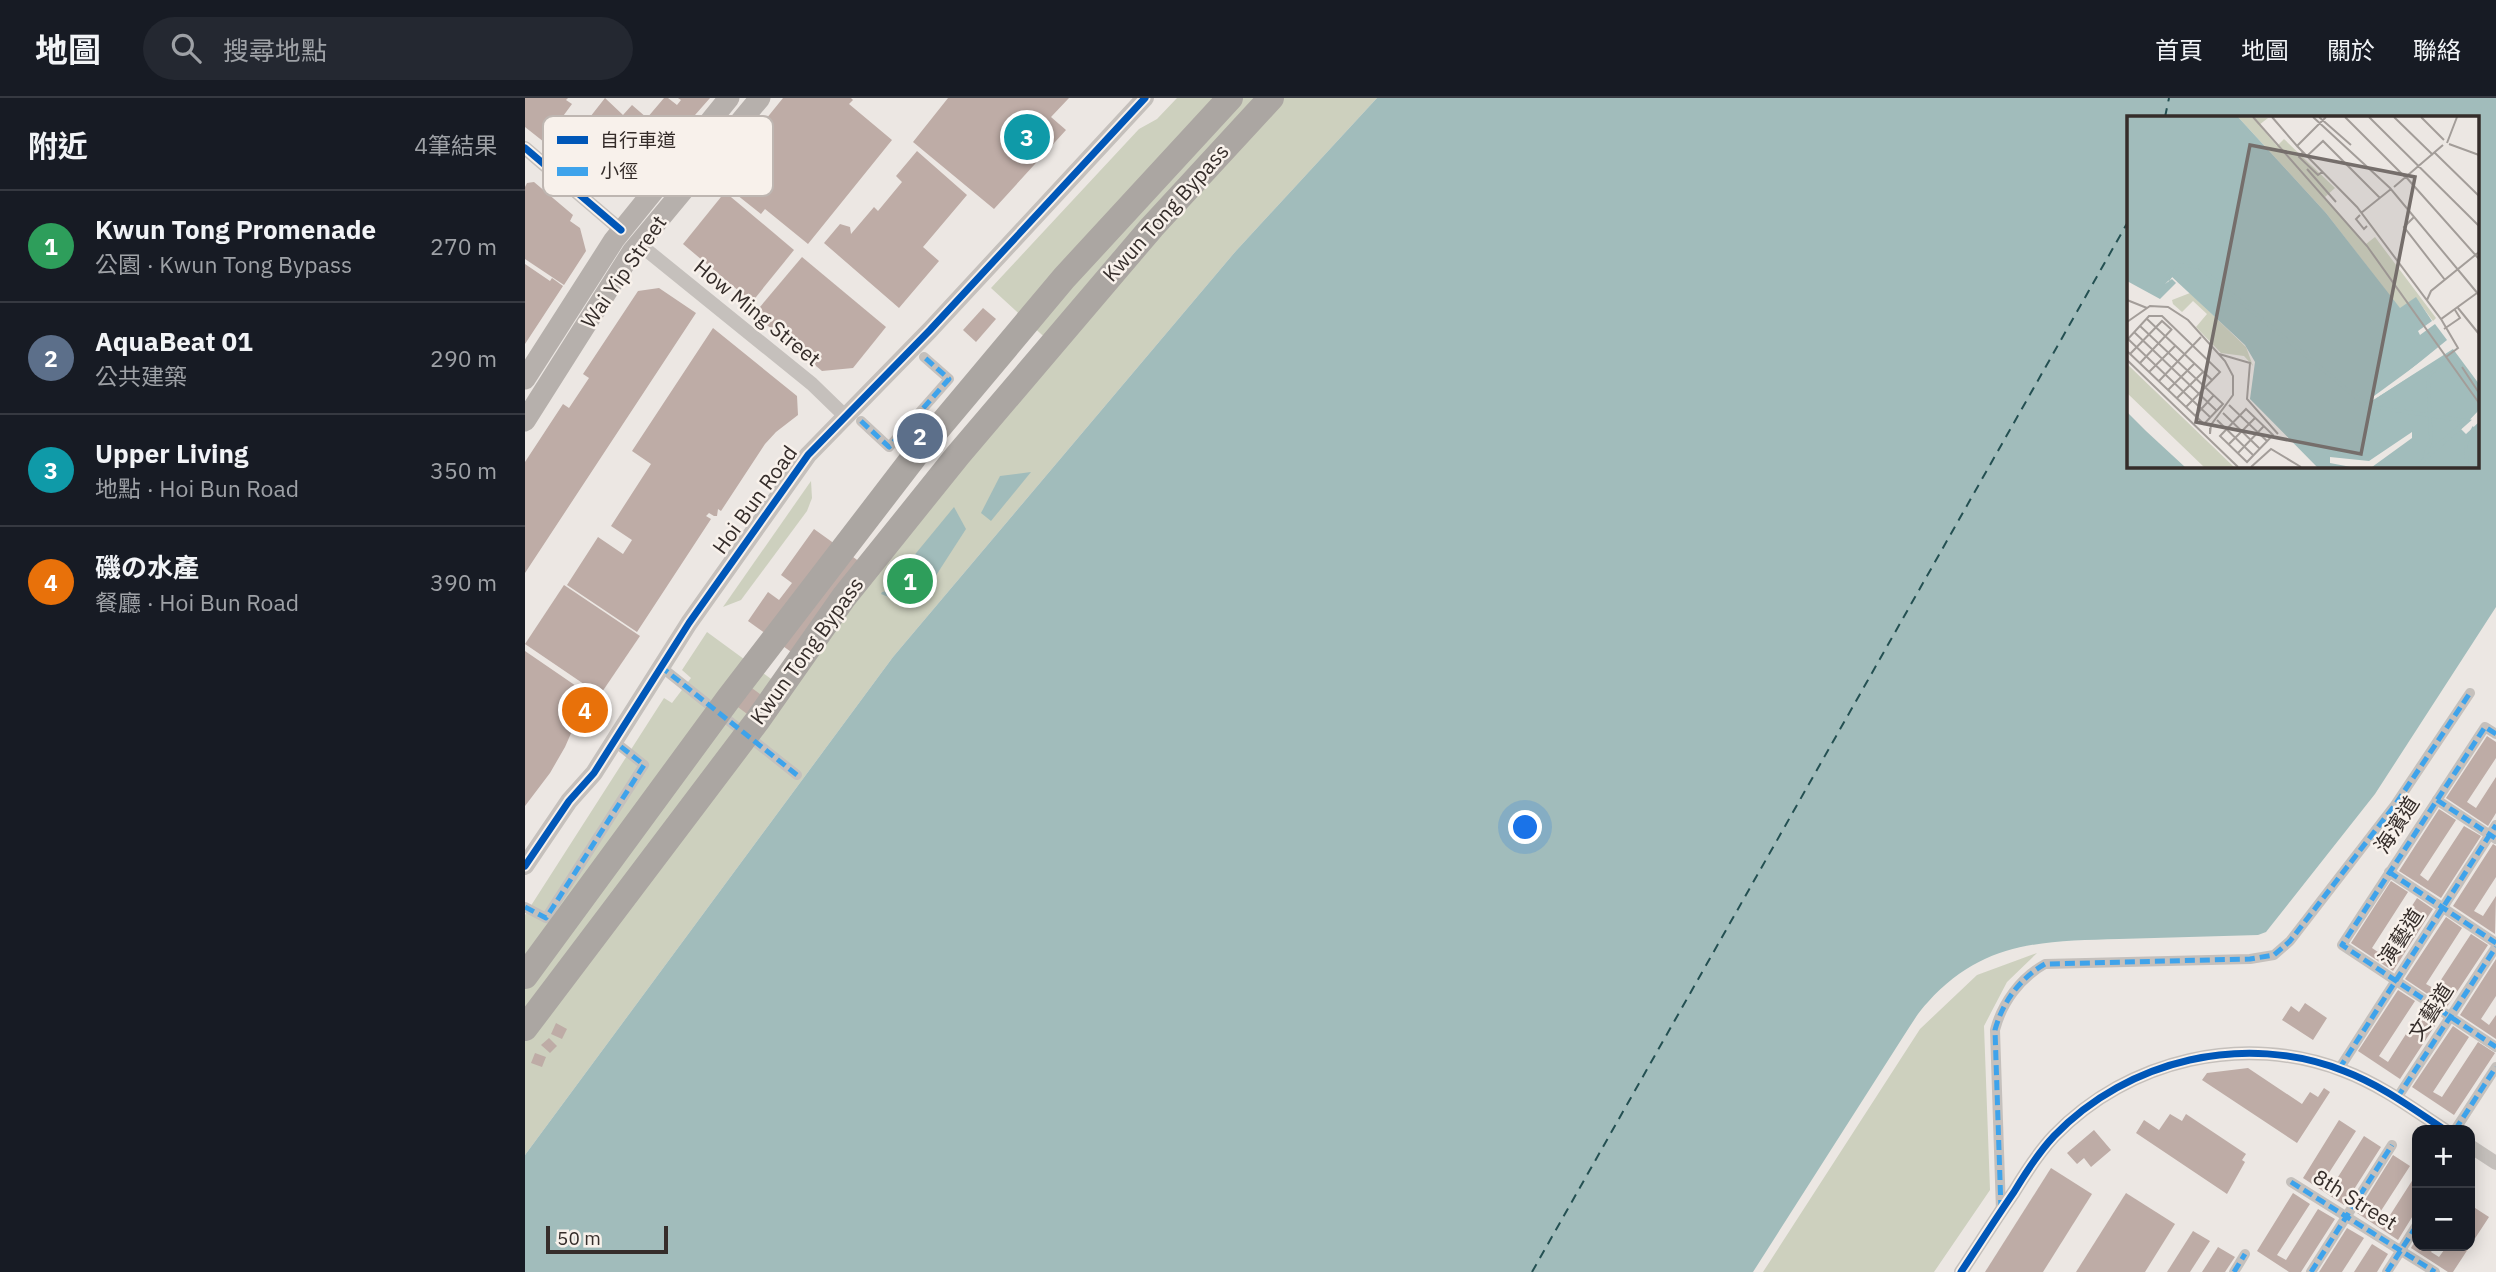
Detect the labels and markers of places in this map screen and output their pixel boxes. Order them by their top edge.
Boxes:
pin: 3 [1004,111,1050,163]
pin: 2 [897,410,943,462]
pin: 1 [887,555,933,607]
pin: 4 [562,684,608,736]

